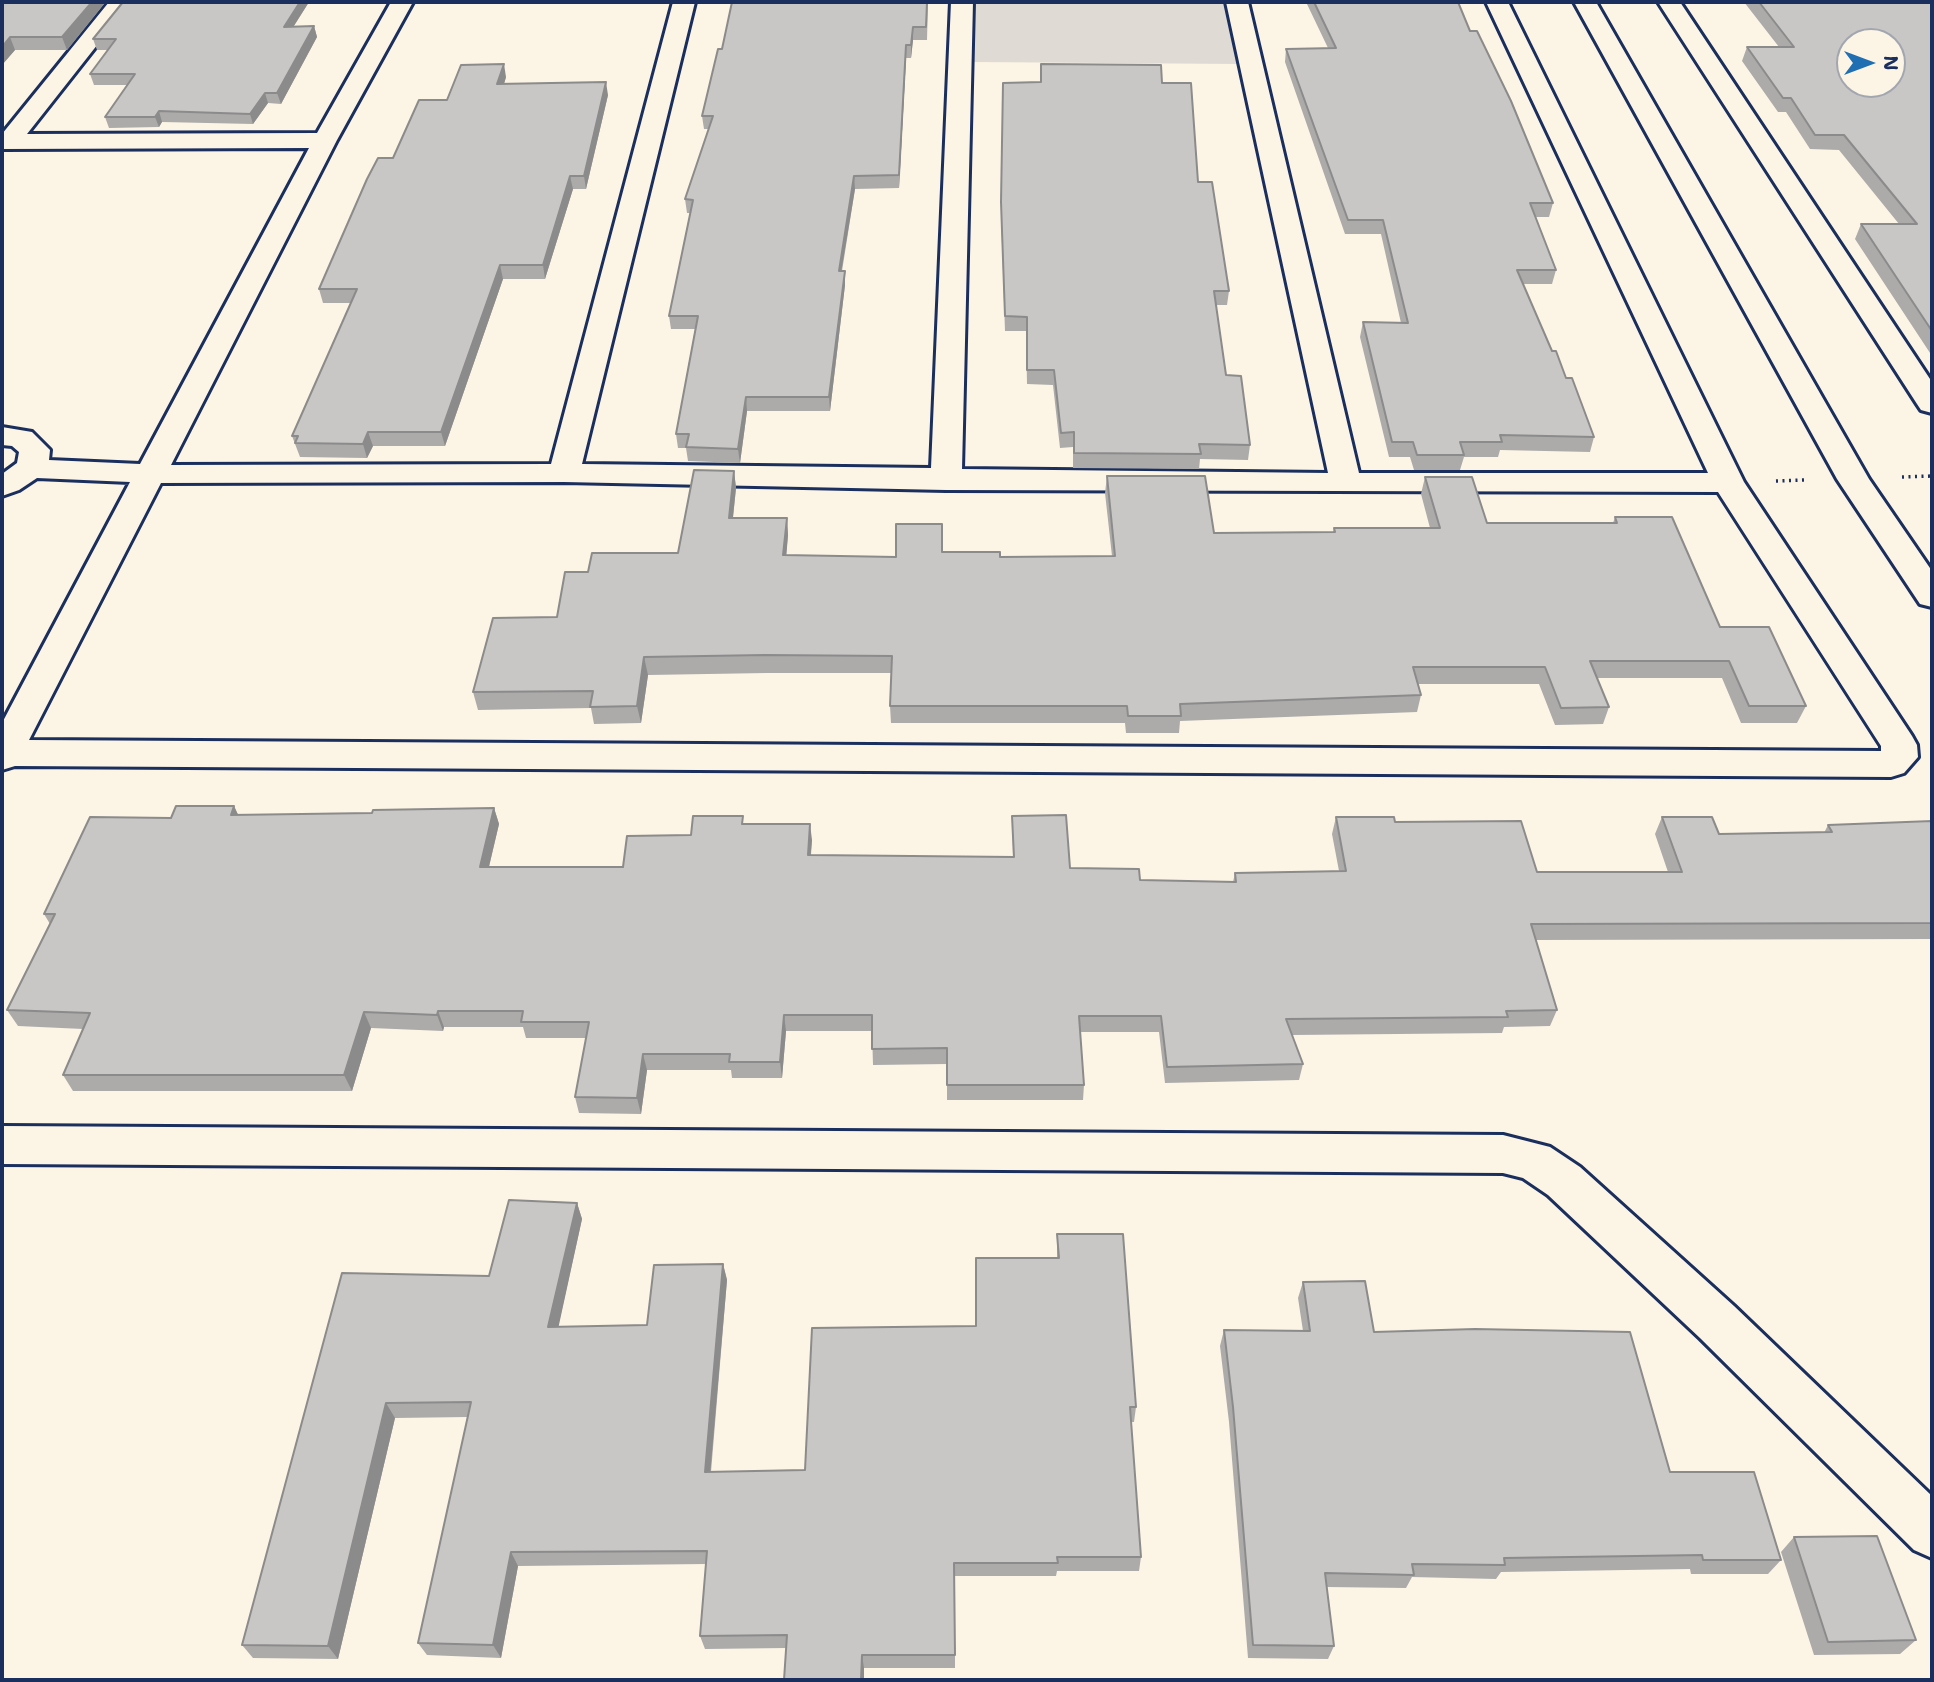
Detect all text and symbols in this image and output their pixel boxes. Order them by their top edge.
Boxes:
north arrow [1836,28,1906,98]
text: N [1878,55,1903,71]

